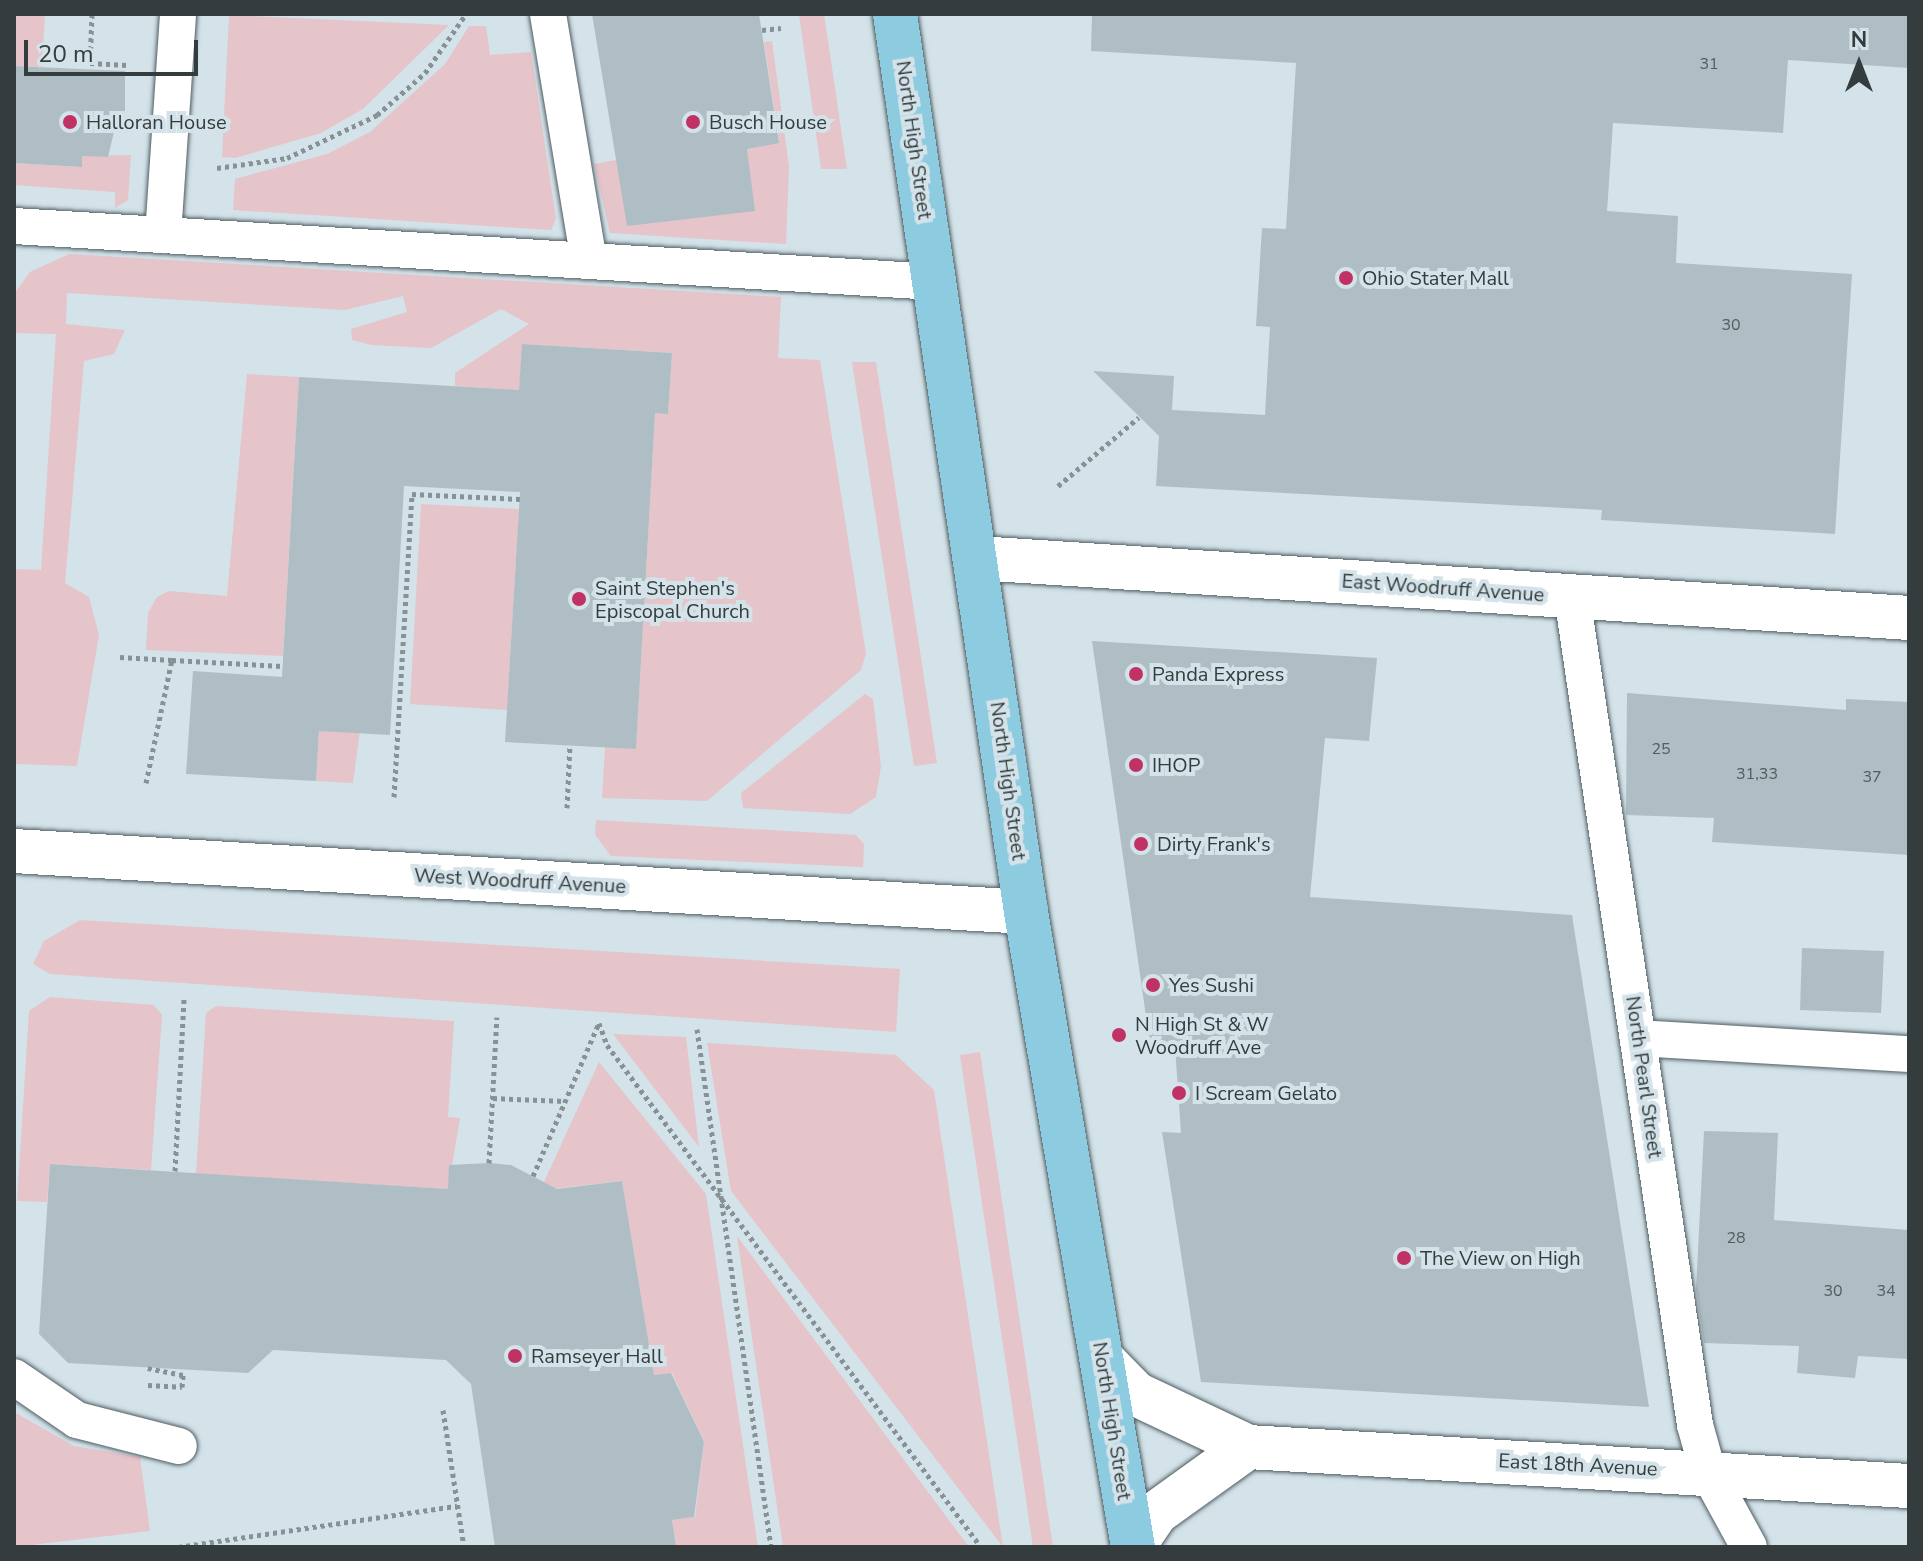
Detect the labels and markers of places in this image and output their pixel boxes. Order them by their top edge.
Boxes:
place label: Halloran House [86,110,227,134]
place label: Busch House [709,110,827,134]
marker: Halloran House [61,113,79,131]
marker: Busch House [684,113,702,131]
place label: Ohio Stater Mall [1362,266,1509,290]
marker: Ohio Stater Mall [1337,269,1355,287]
place label: Saint Stephen's Episcopal Church [595,576,750,623]
marker: Saint Stephen's Episcopal Church [570,590,588,608]
place label: Panda Express [1152,662,1284,686]
marker: Panda Express [1127,665,1145,683]
place label: IHOP [1152,753,1200,777]
marker: IHOP [1127,756,1145,774]
place label: Dirty Frank's [1157,832,1271,856]
marker: Dirty Frank's [1132,835,1150,853]
place label: Yes Sushi [1169,973,1254,997]
marker: Yes Sushi [1144,976,1162,994]
place label: N High St & W Woodruff Ave [1135,1012,1268,1059]
marker: N High St & W Woodruff Ave [1110,1026,1128,1044]
place label: I Scream Gelato [1195,1081,1337,1105]
marker: I Scream Gelato [1170,1084,1188,1102]
place label: The View on High [1420,1246,1581,1270]
marker: The View on High [1395,1249,1413,1267]
place label: Ramseyer Hall [531,1344,663,1368]
marker: Ramseyer Hall [506,1347,524,1365]

